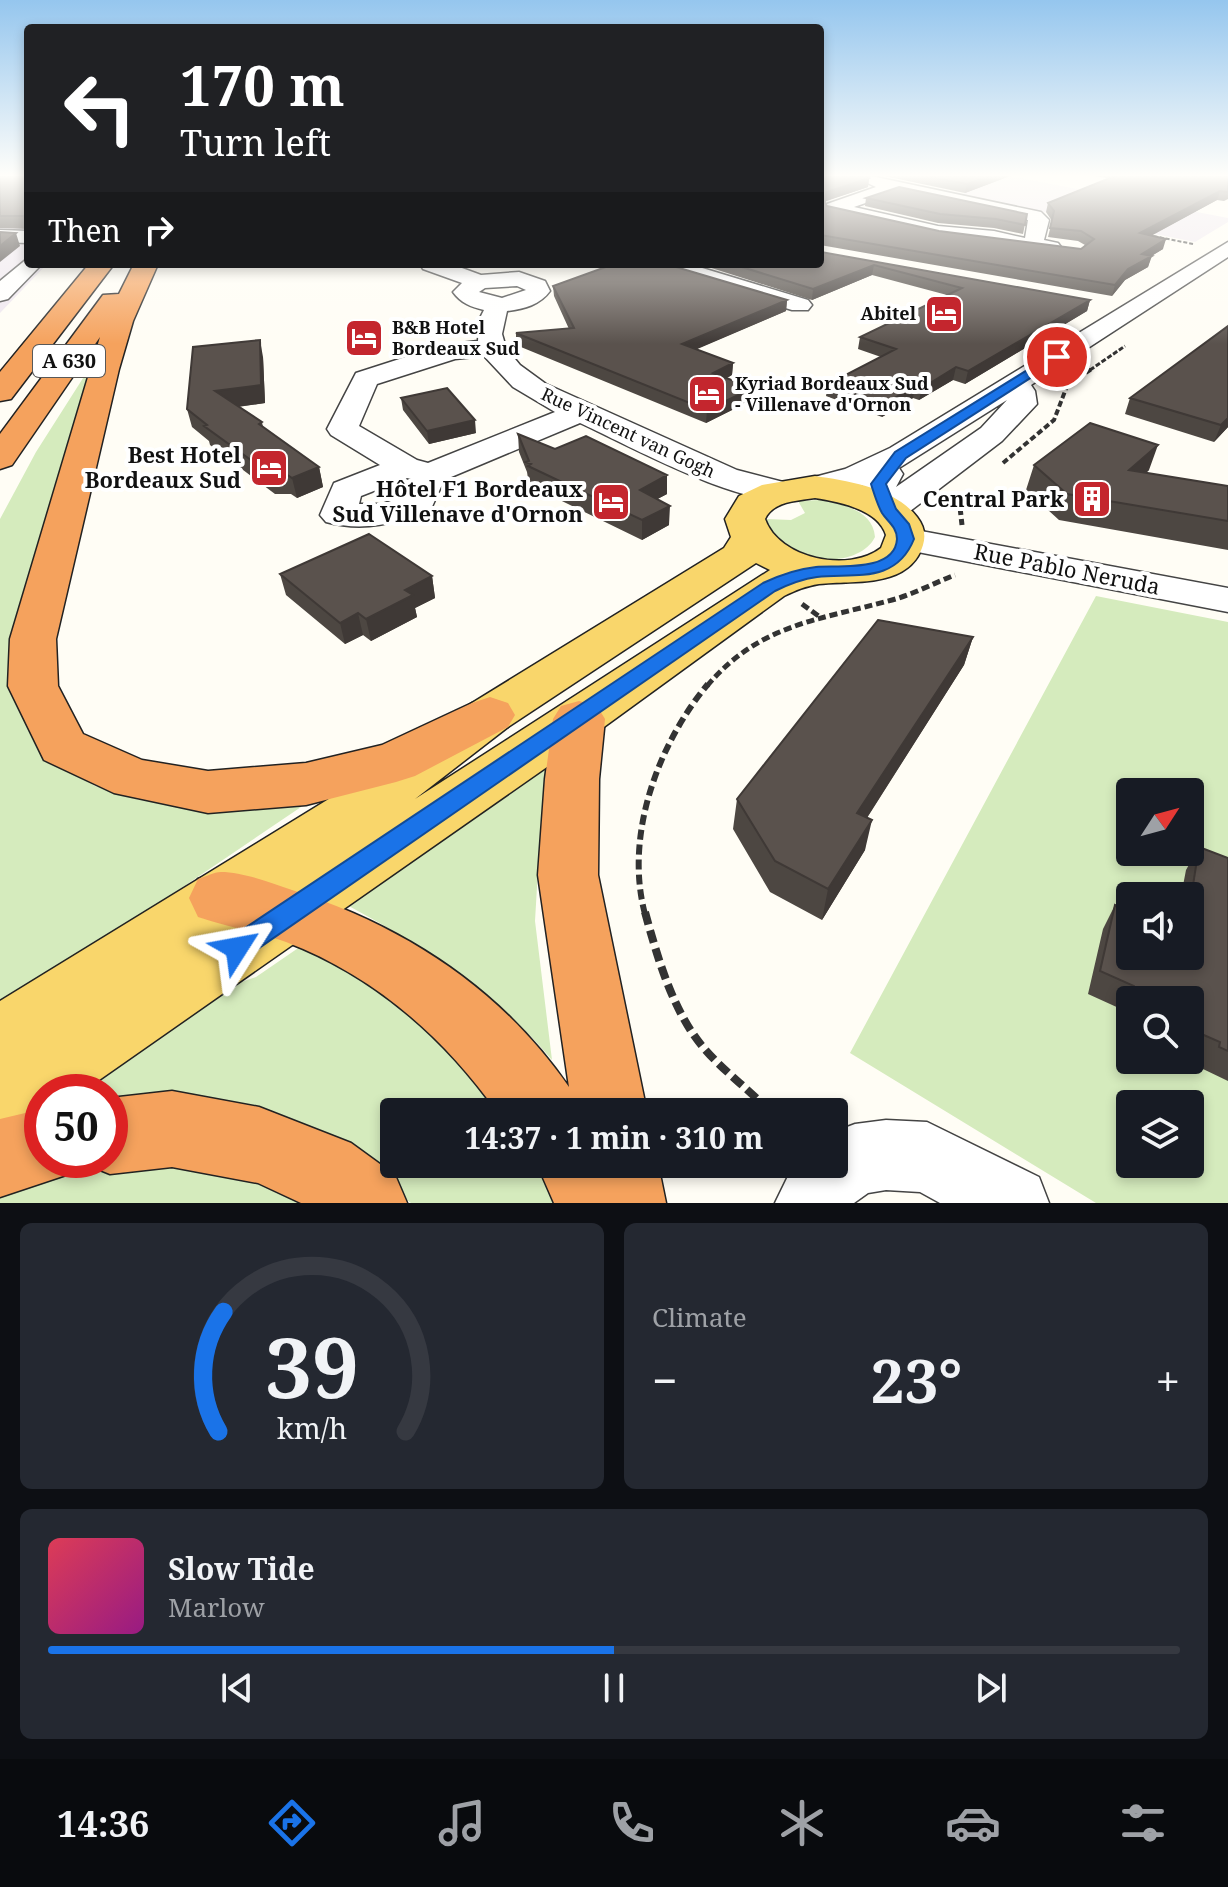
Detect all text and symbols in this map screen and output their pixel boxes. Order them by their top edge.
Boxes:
text: 170 m [180,46,345,122]
icon: left [48,56,152,160]
text: Turn left [180,118,331,167]
icon: right [137,208,181,252]
text: Then [48,210,121,251]
hotel icon: Abitel [923,293,965,335]
place label: Abitel [861,301,917,325]
place label: B&B Hotel Bordeaux Sud [392,315,520,360]
hotel icon: B&B Hotel Bordeaux Sud [343,317,385,359]
pin [1023,323,1091,391]
icon: arrive [1035,335,1079,379]
road number: A 630 [33,345,105,377]
place label: Kyriad Bordeaux Sud - Villenave d'Ornon [735,371,929,416]
hotel icon: Kyriad Bordeaux Sud - Villenave d'Ornon [686,373,728,415]
street label: Rue Vincent van Gogh [538,381,719,483]
place label: Best Hotel Bordeaux Sud [85,439,241,494]
hotel icon: Best Hotel Bordeaux Sud [248,447,290,489]
place label: Hôtel F1 Bordeaux Sud Villenave d'Ornon [333,473,584,528]
building icon: Central Park [1071,478,1113,520]
hotel icon: Hôtel F1 Bordeaux Sud Villenave d'Ornon [590,481,632,523]
place label: Central Park [923,483,1064,513]
street label: Rue Pablo Neruda [972,535,1163,601]
north arrow [1116,778,1204,866]
map controls [1116,778,1204,1178]
button: sound [1116,882,1204,970]
position arrow [195,906,279,990]
button: search [1116,986,1204,1074]
speed limit sign: 50 [24,1074,128,1178]
button: layers [1116,1090,1204,1178]
text: 14:37 · 1 min · 310 m [465,1117,763,1158]
text: Climate [652,1299,747,1335]
text: 39 [265,1309,359,1422]
text: 23° [871,1339,962,1421]
text: − [652,1350,677,1410]
text: + [1155,1350,1180,1410]
text: km/h [277,1408,347,1447]
text: Slow Tide [168,1548,315,1589]
text: Marlow [168,1589,265,1625]
icon: previous [215,1666,259,1710]
icon: pause [592,1666,636,1710]
icon: next [969,1666,1013,1710]
icon: directions [264,1795,320,1851]
icon: music [434,1795,490,1851]
icon: phone [604,1795,660,1851]
icon: climate [774,1795,830,1851]
icon: car [945,1795,1001,1851]
icon: filters [1115,1795,1171,1851]
text: 14:36 [57,1799,149,1848]

